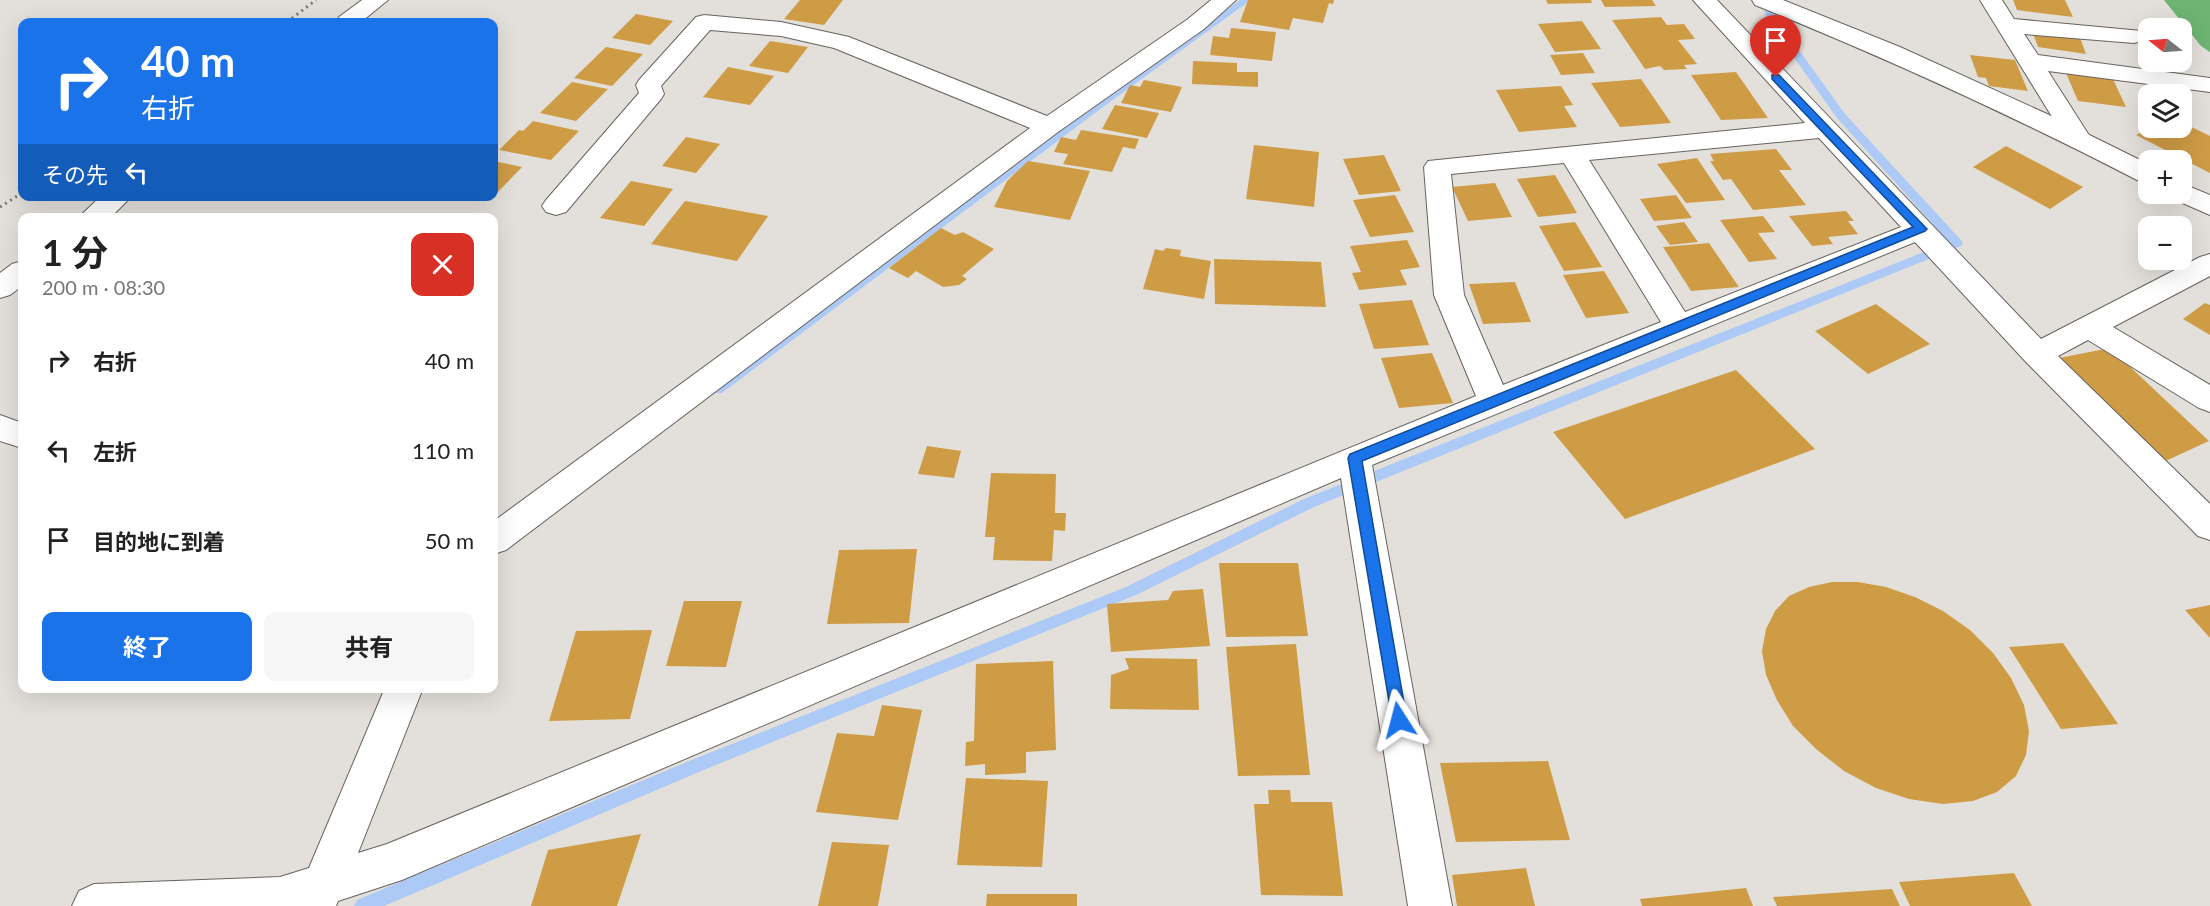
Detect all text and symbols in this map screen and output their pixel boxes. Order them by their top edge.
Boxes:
pin [1750,15,1801,77]
north arrow [2138,18,2192,72]
map controls [2138,18,2192,270]
icon: arrive [1759,24,1792,57]
text: 40 m [141,36,235,86]
icon: right [42,42,120,120]
button: layers [2138,84,2192,138]
text: 右折 [141,91,195,124]
button: + [2138,150,2192,204]
icon: left [120,156,153,189]
text: その先 [42,161,108,188]
button: − [2138,216,2192,270]
text: 1 分 [42,230,108,274]
button: close [411,233,474,296]
text: 200 m · 08:30 [42,275,165,299]
icon: right [42,344,75,377]
text: 40 m [425,347,474,374]
text: 右折 [93,348,137,375]
icon: left [42,434,75,467]
text: 110 m [412,437,474,464]
text: 左折 [93,438,137,465]
icon: arrive [42,524,75,557]
text: 50 m [425,527,474,554]
text: 目的地に到着 [93,528,225,555]
button: 終了 [42,612,252,681]
button: 共有 [264,612,474,681]
position arrow [1367,688,1431,752]

